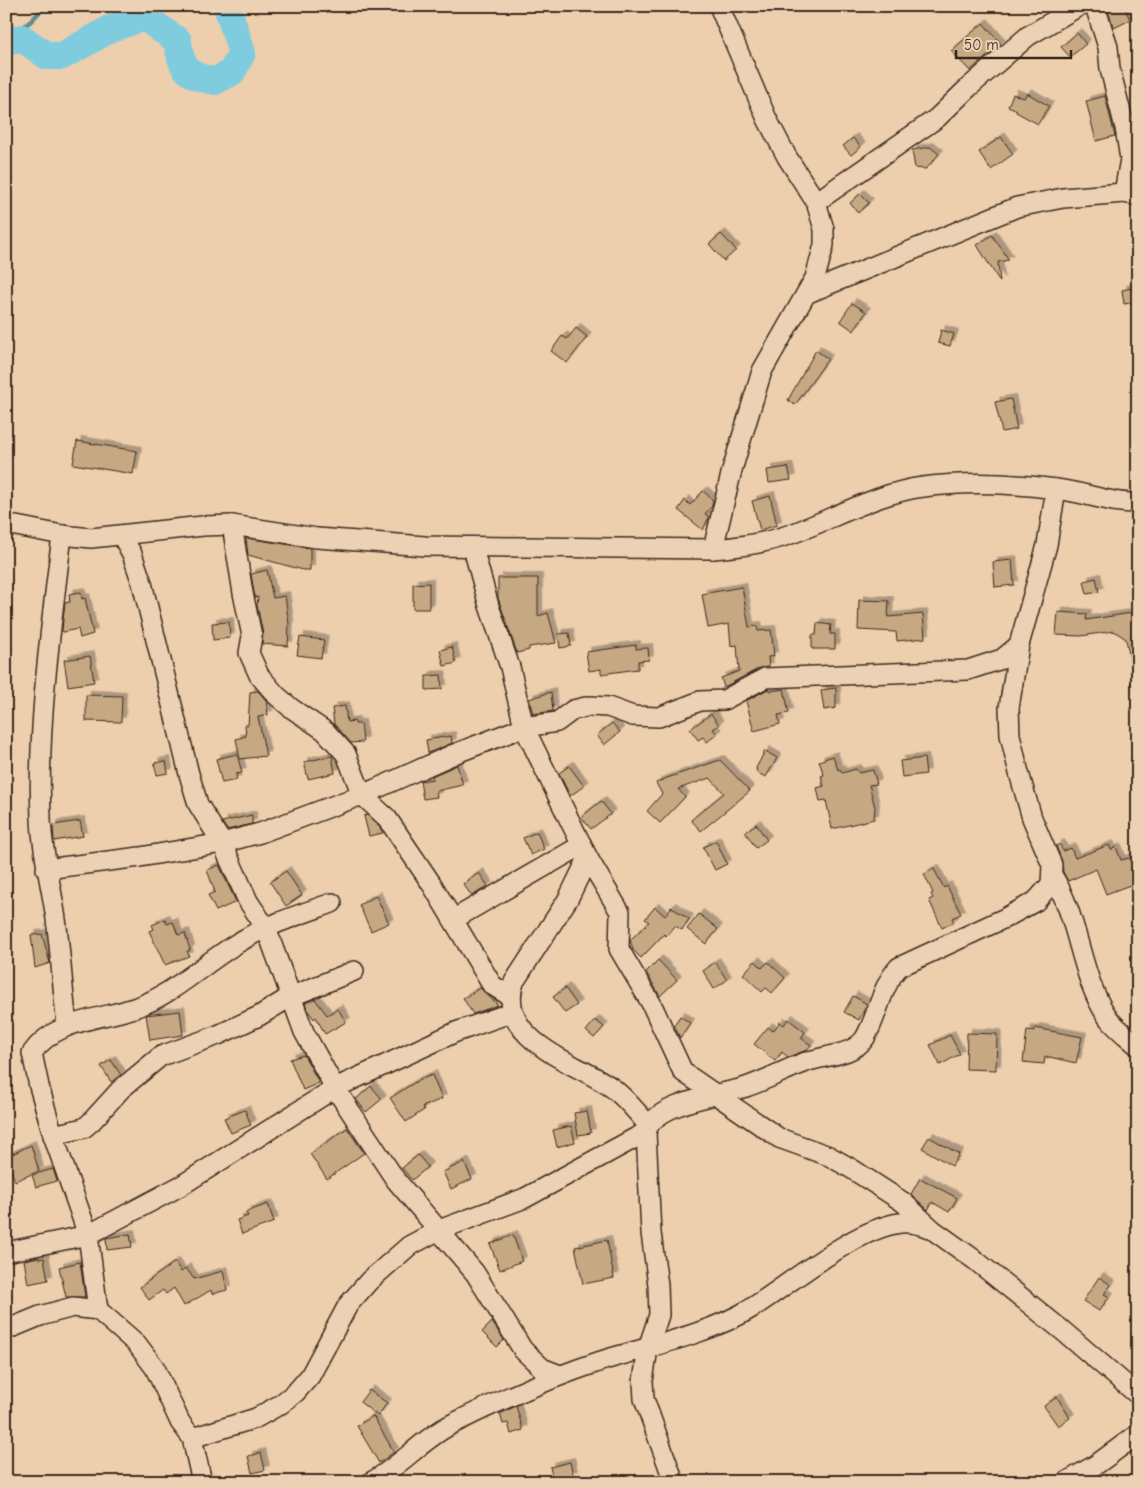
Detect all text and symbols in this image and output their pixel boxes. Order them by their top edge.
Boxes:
scale bar [956,28,1072,60]
text: 50 m [964,36,999,54]

